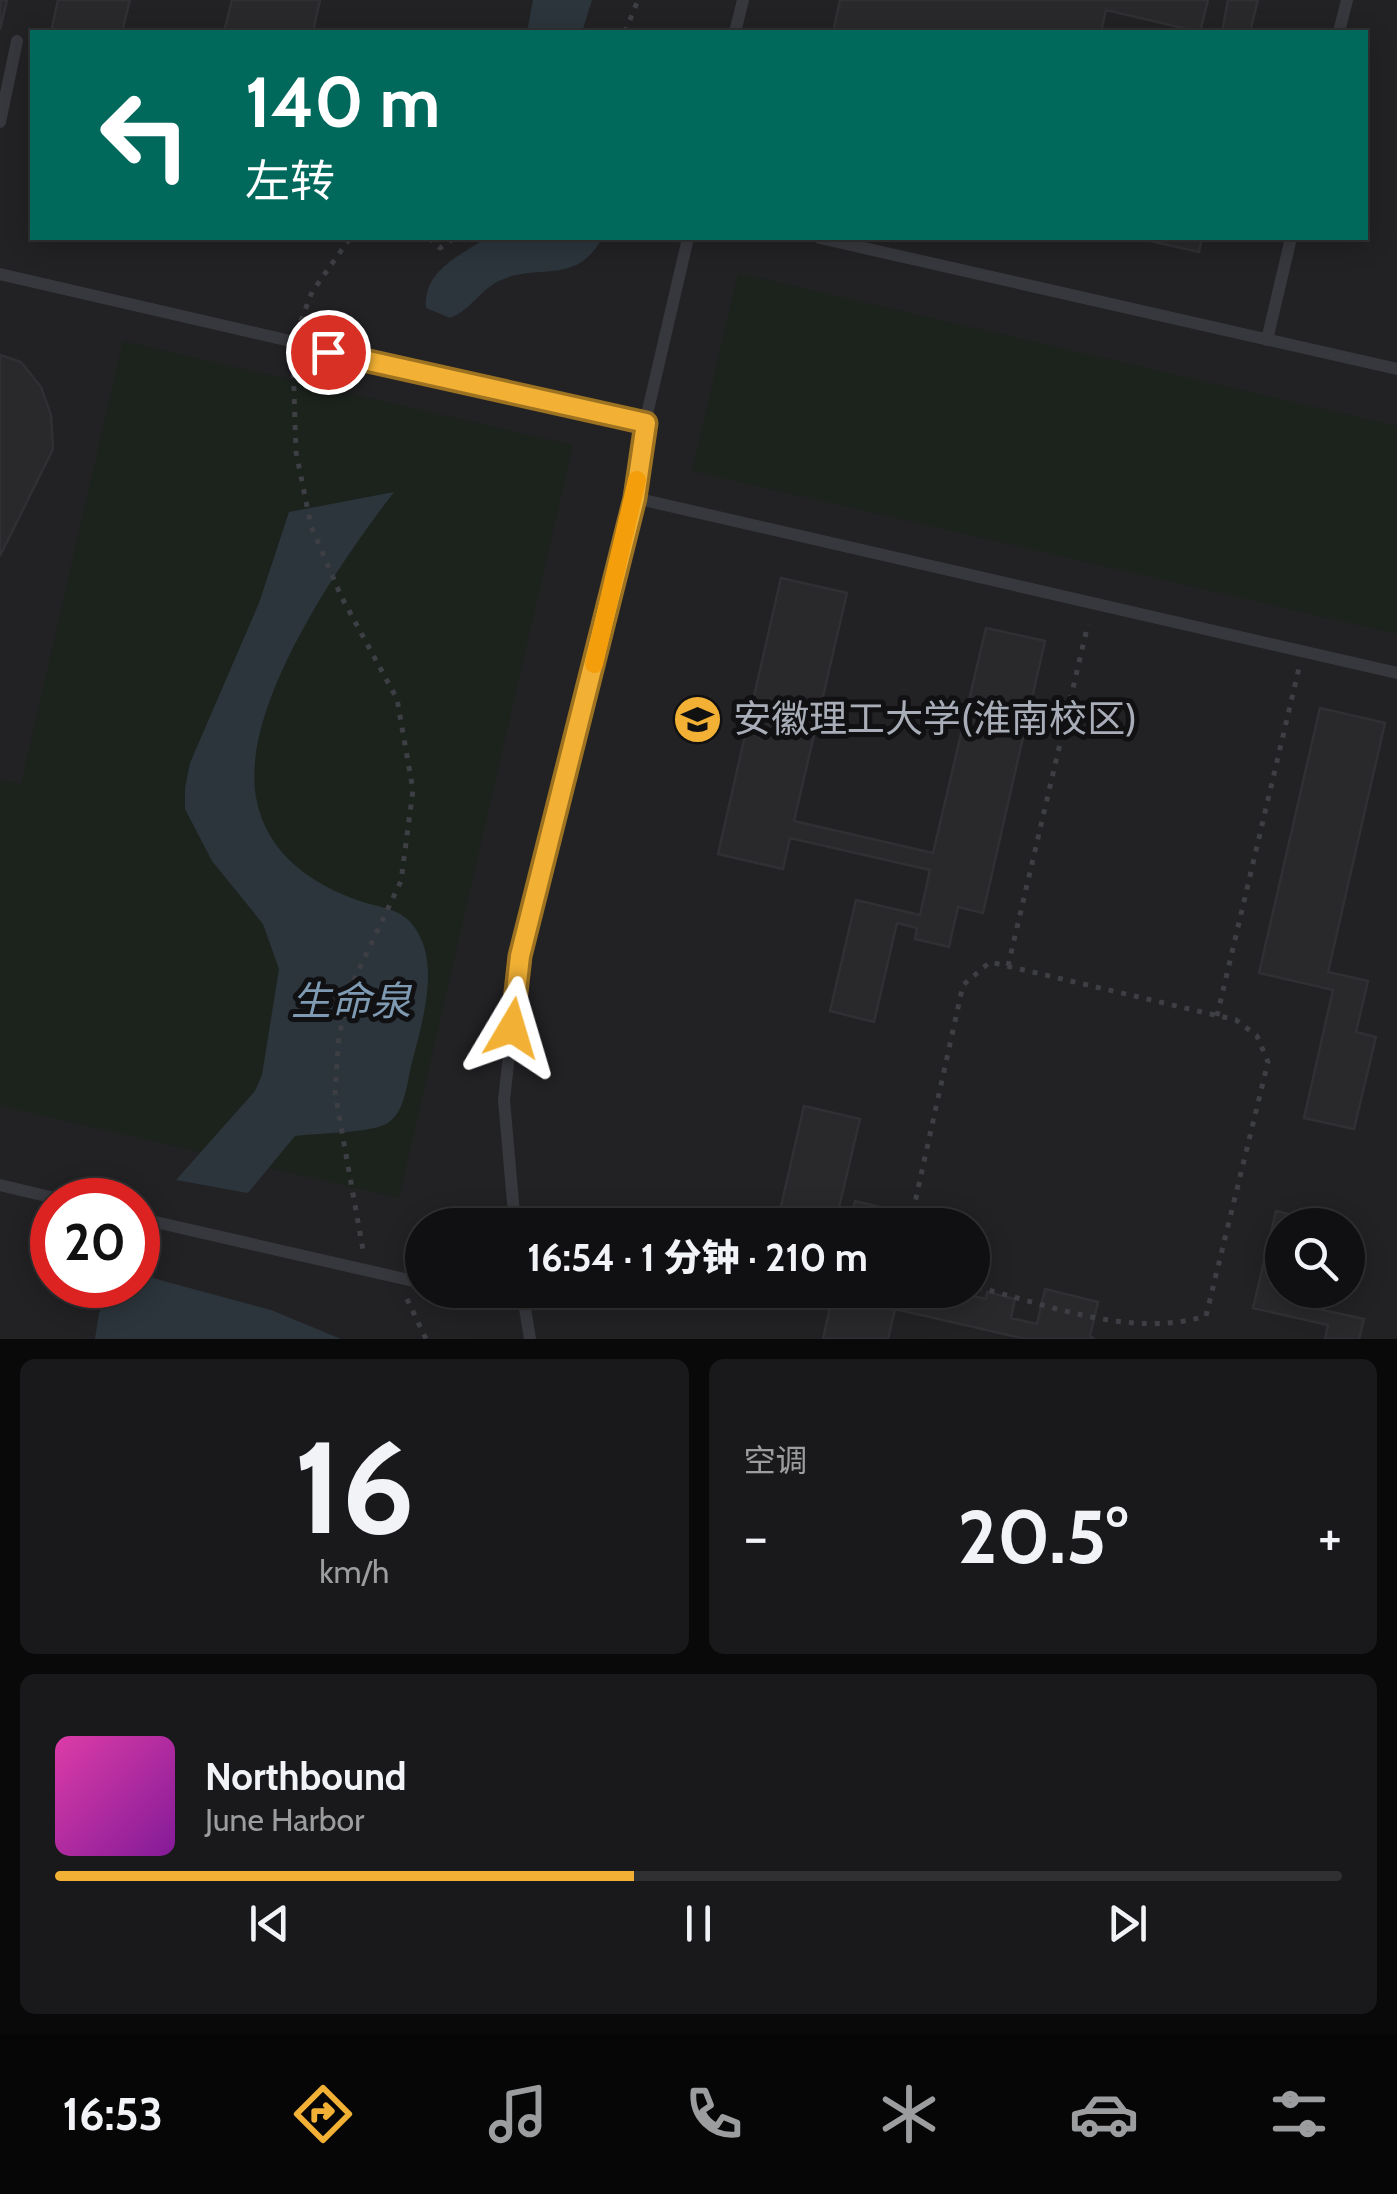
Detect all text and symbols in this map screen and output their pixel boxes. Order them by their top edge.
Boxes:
text: 140 m [245,59,440,145]
icon: left [80,70,210,200]
text: 左转 [245,154,335,208]
pin [286,310,371,395]
icon: arrive [301,325,356,380]
school or university icon: 安徽理工大学(淮南校区) [672,693,724,745]
place label: 安徽理工大学(淮南校区) [733,695,1137,742]
water label: 生命泉 [291,976,413,1025]
position arrow [460,976,564,1080]
speed limit sign: 20 [30,1178,160,1308]
map controls [1265,1208,1365,1308]
button: search [1265,1208,1365,1308]
text: 16:54 · 1 分钟 · 210 m [527,1234,868,1281]
text: 16 [294,1408,415,1566]
text: 空调 [744,1441,808,1480]
text: 20.5° [958,1491,1128,1582]
text: − [744,1503,768,1570]
text: + [1318,1503,1342,1570]
text: km/h [319,1552,389,1591]
text: Northbound [205,1753,407,1800]
text: June Harbor [205,1800,364,1839]
icon: previous [242,1896,297,1951]
icon: pause [671,1896,726,1951]
icon: next [1100,1896,1155,1951]
icon: directions [288,2079,358,2149]
icon: music [483,2079,553,2149]
icon: phone [679,2079,749,2149]
icon: climate [874,2079,944,2149]
icon: car [1069,2079,1139,2149]
icon: filters [1264,2079,1334,2149]
text: 16:53 [63,2087,163,2141]

